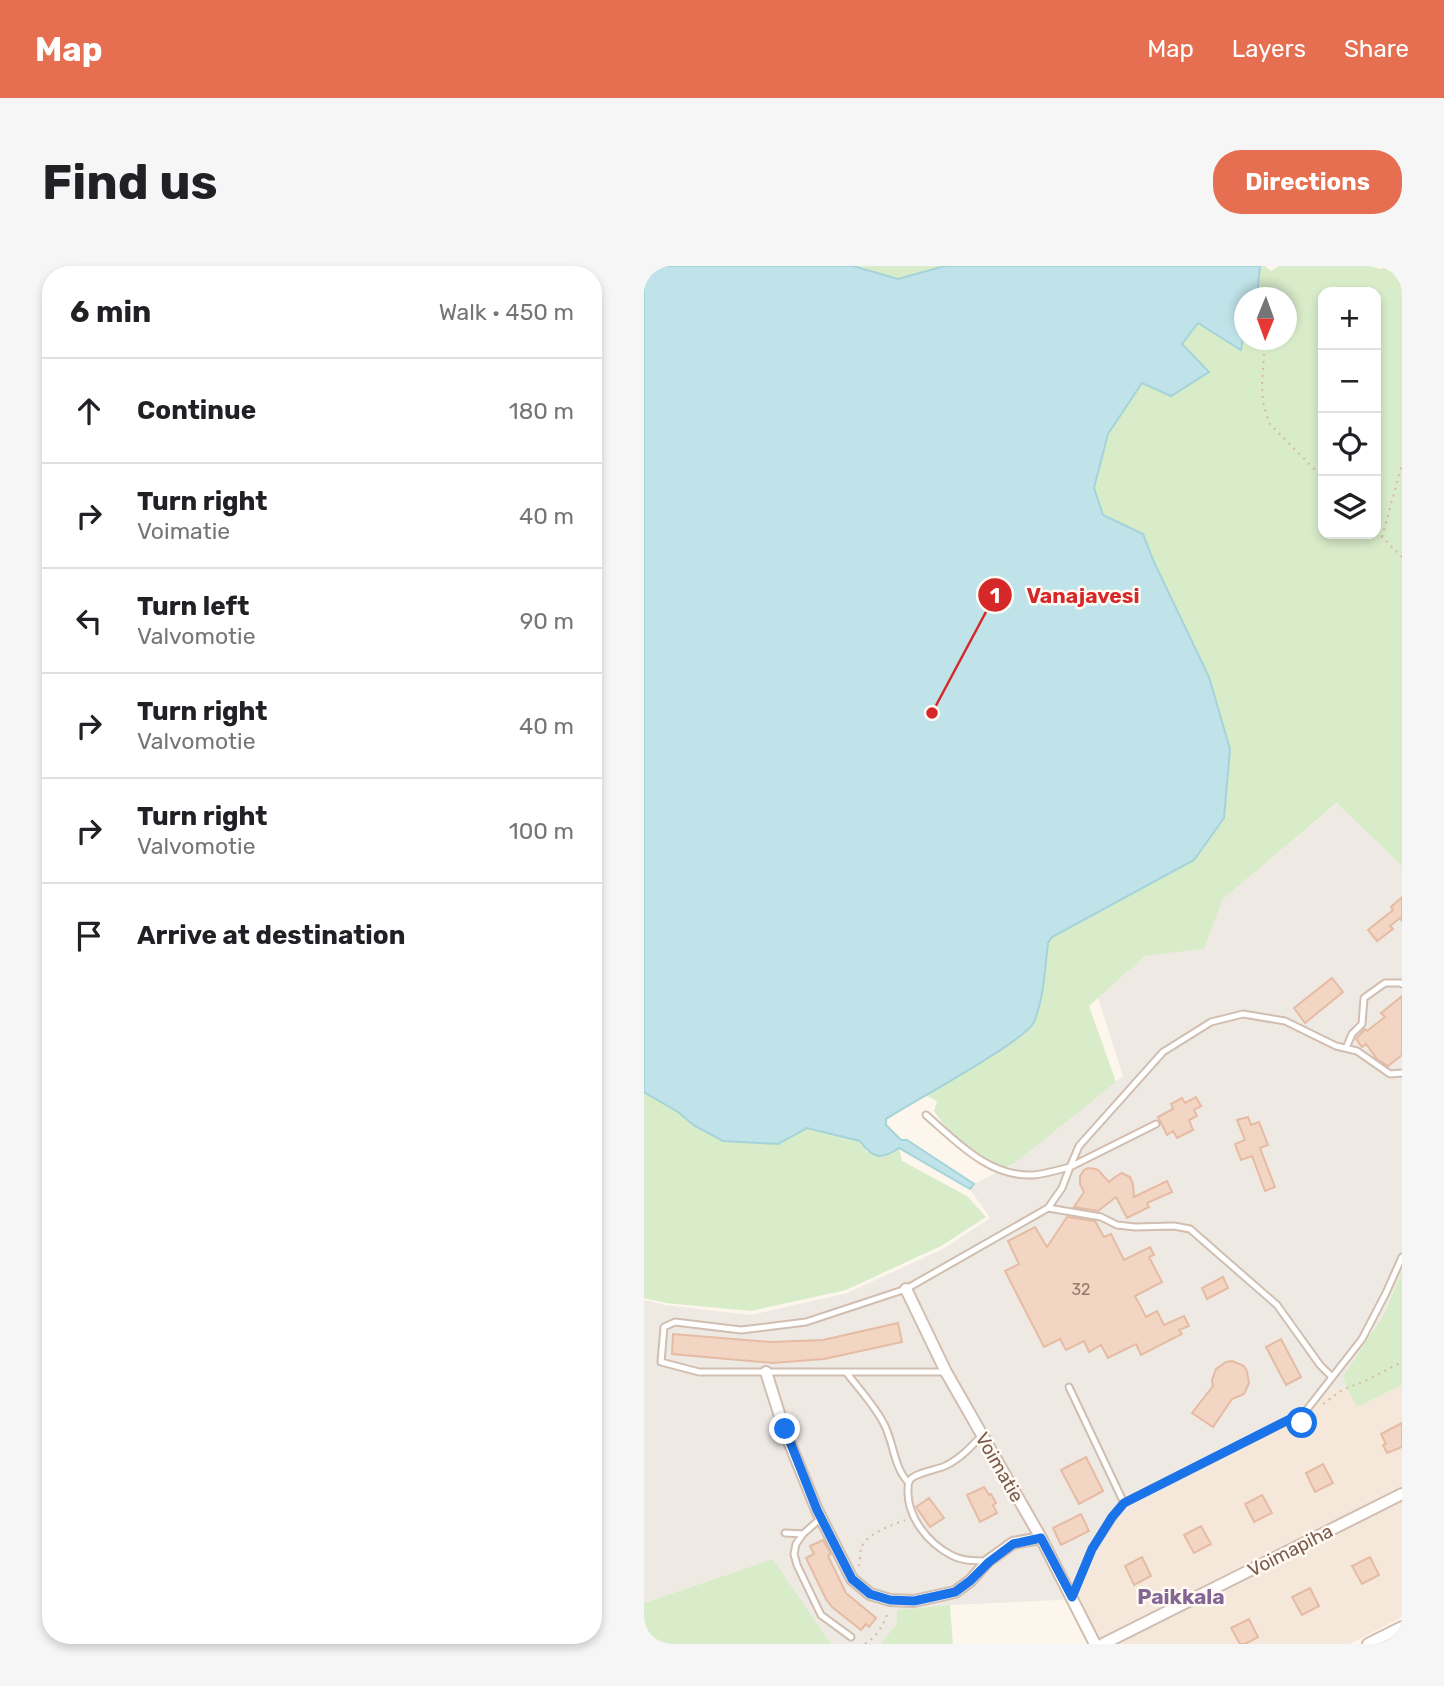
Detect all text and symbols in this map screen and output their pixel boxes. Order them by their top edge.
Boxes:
text: Map [35,30,103,69]
text: Map [1147,35,1194,63]
text: Layers [1232,35,1306,63]
text: Share [1344,35,1409,63]
button: Directions [1213,150,1402,214]
text: Find us [42,153,218,211]
north arrow [1234,287,1297,350]
map controls [1318,287,1381,539]
button: + [1318,287,1381,350]
text: 6 min [70,294,151,330]
text: Walk · 450 m [439,298,574,326]
button: − [1318,350,1381,413]
icon: ahead [70,392,108,430]
text: Continue [137,395,256,426]
text: 180 m [509,397,574,425]
button: locate [1318,413,1381,476]
button: layers [1318,476,1381,539]
text: Turn right [137,486,267,517]
icon: right [70,497,108,535]
text: 40 m [519,502,574,530]
text: Voimatie [137,517,230,545]
callout: Vanajavesi [977,574,1153,616]
text: 1 [990,583,1000,608]
text: Vanajavesi [1027,583,1139,608]
text: Turn left [137,591,249,622]
icon: left [70,602,108,640]
text: 90 m [520,607,574,635]
text: Valvomotie [137,622,256,650]
text: Turn right [137,696,267,727]
icon: right [70,707,108,745]
text: 40 m [519,712,574,740]
text: Valvomotie [137,727,256,755]
text: Turn right [137,801,267,832]
icon: right [70,812,108,850]
text: 100 m [509,817,574,845]
text: Valvomotie [137,832,256,860]
icon: arrive [70,917,108,955]
text: Arrive at destination [137,920,405,951]
house number: 32 [1071,1280,1091,1299]
route start [1286,1407,1317,1438]
route end [769,1413,800,1444]
street label: Voimatie [970,1428,1029,1506]
street label: Voimapiha [1244,1519,1337,1582]
district label: Paikkala [1137,1584,1225,1609]

